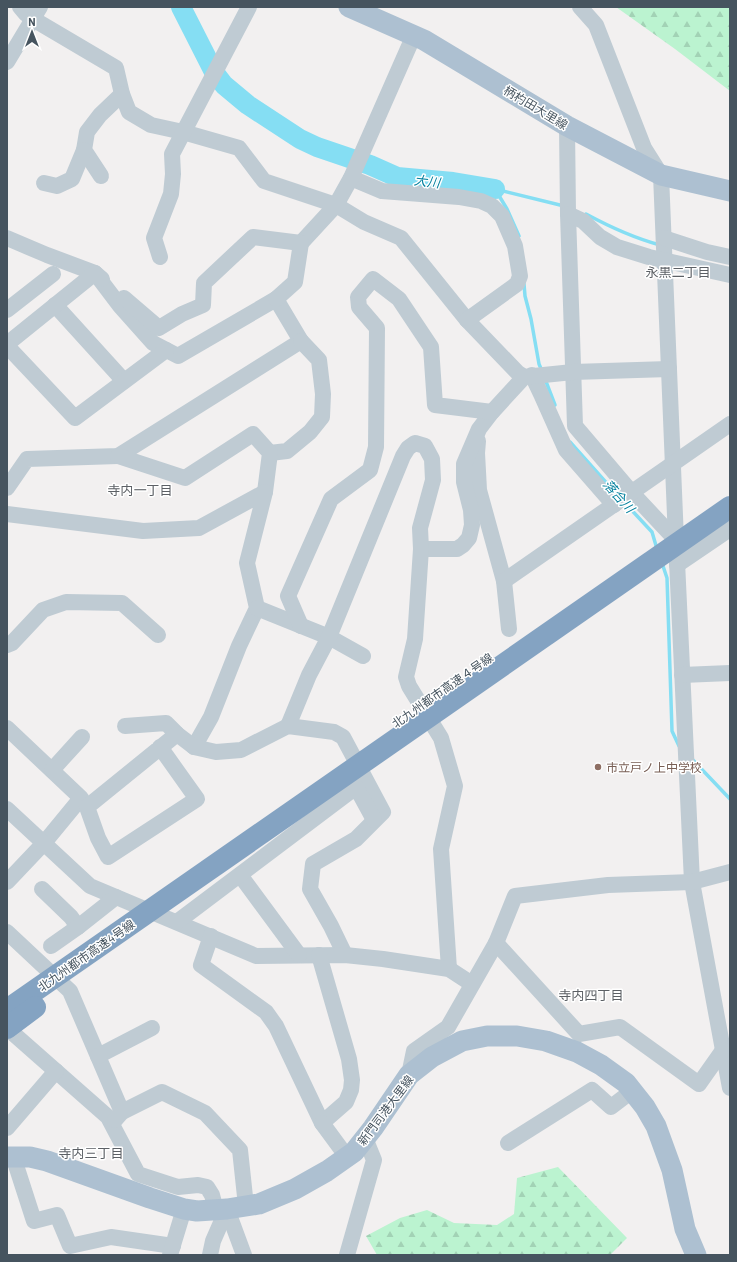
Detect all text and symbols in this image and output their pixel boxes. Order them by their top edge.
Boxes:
north arrow [12,12,52,52]
text: N [28,15,36,28]
street label: 柄杓田大里線 [502,82,570,132]
water label: 大川 [413,171,443,191]
district label: 永黒二丁目 [645,264,711,280]
water label: 落合川 [600,476,639,517]
district label: 寺内一丁目 [107,482,173,498]
street label: 北九州都市高速４号線 [389,650,495,730]
place label: 市立戸ノ上中学校 [606,760,702,774]
marker: 市立戸ノ上中学校 [593,762,603,772]
street label: 北九州都市高速4号線 [35,916,137,994]
district label: 寺内四丁目 [558,987,624,1003]
street label: 新門司港大里線 [354,1072,416,1148]
district label: 寺内三丁目 [58,1145,124,1161]

